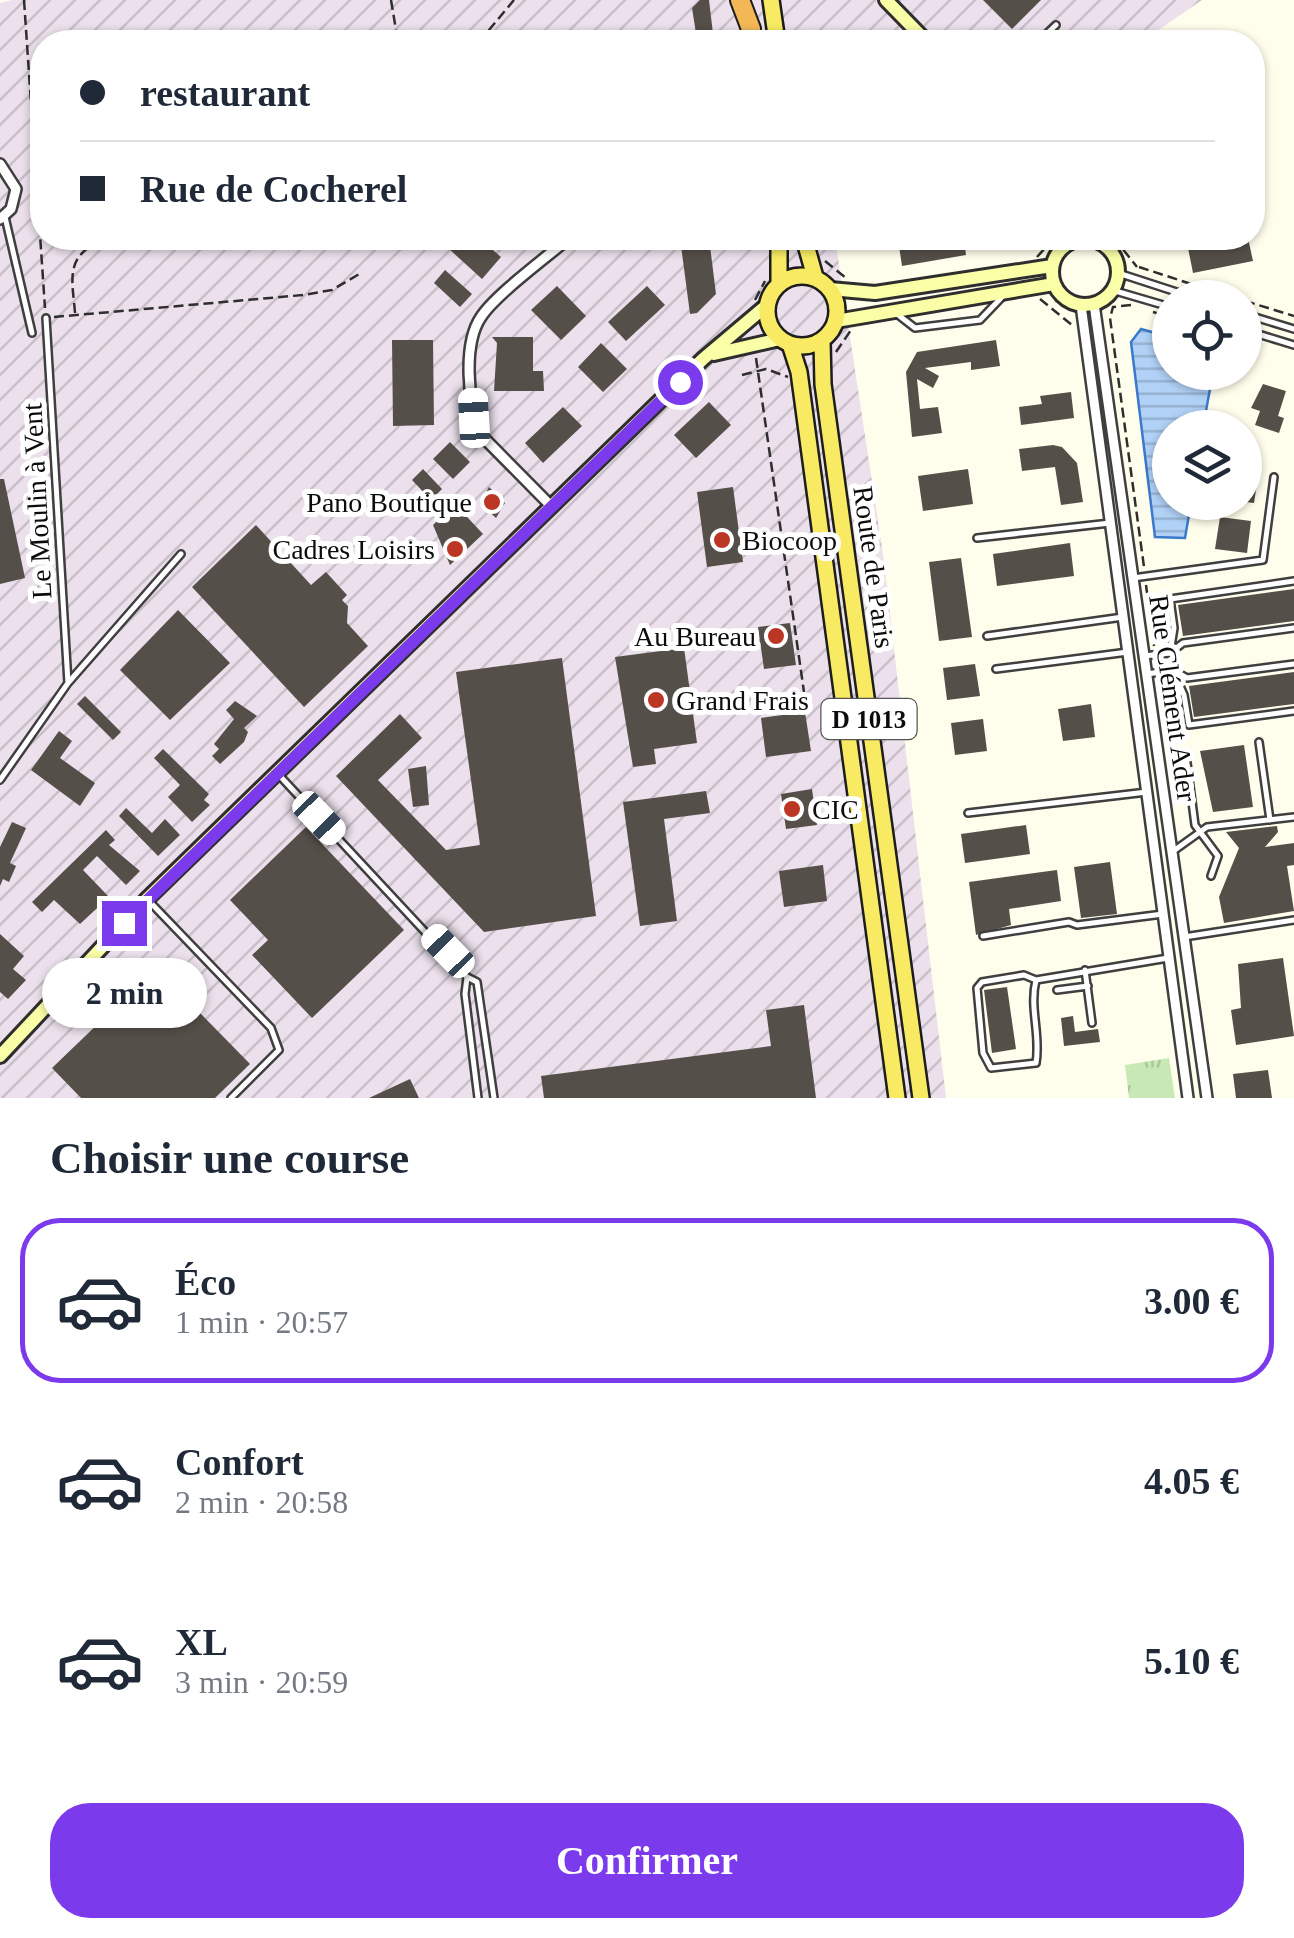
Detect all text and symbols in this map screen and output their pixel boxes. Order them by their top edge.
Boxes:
text: restaurant [140,72,310,114]
text: Rue de Cocherel [140,168,407,210]
map controls [1152,280,1262,520]
button: locate [1152,280,1262,390]
route start [658,360,703,405]
car [457,387,491,449]
street label: Le Moulin à Vent [16,402,58,600]
button: layers [1152,410,1262,520]
street label: Route de Paris [847,484,901,650]
place label: Pano Boutique [306,487,472,518]
marker: Pano Boutique [481,491,503,513]
place label: Biocoop [742,525,837,556]
marker: Biocoop [711,529,733,551]
place label: Cadres Loisirs [272,534,435,565]
marker: Cadres Loisirs [444,538,466,560]
street label: Rue Clément Ader [1143,593,1203,804]
place label: Au Bureau [634,621,756,652]
marker: Au Bureau [765,625,787,647]
place label: Grand Frais [676,685,809,716]
marker: Grand Frais [645,689,667,711]
road number: D 1013 [822,699,916,739]
car [287,786,351,850]
place label: CIC [812,794,859,825]
marker: CIC [781,798,803,820]
route end [102,901,147,946]
car [416,919,480,983]
callout: 2 min [42,958,206,1028]
text: 2 min [86,975,163,1011]
text: Choisir une course [50,1133,409,1183]
icon: car [55,1256,145,1346]
text: Éco [175,1261,236,1303]
text: 3.00 € [1144,1280,1239,1322]
text: 1 min · 20:57 [175,1304,348,1340]
icon: car [55,1436,145,1526]
text: Confort [175,1441,304,1483]
text: 4.05 € [1144,1460,1239,1502]
text: 2 min · 20:58 [175,1484,348,1520]
icon: car [55,1616,145,1706]
text: XL [175,1621,228,1663]
text: 5.10 € [1144,1640,1239,1682]
text: 3 min · 20:59 [175,1664,348,1700]
button: Confirmer [50,1803,1244,1918]

